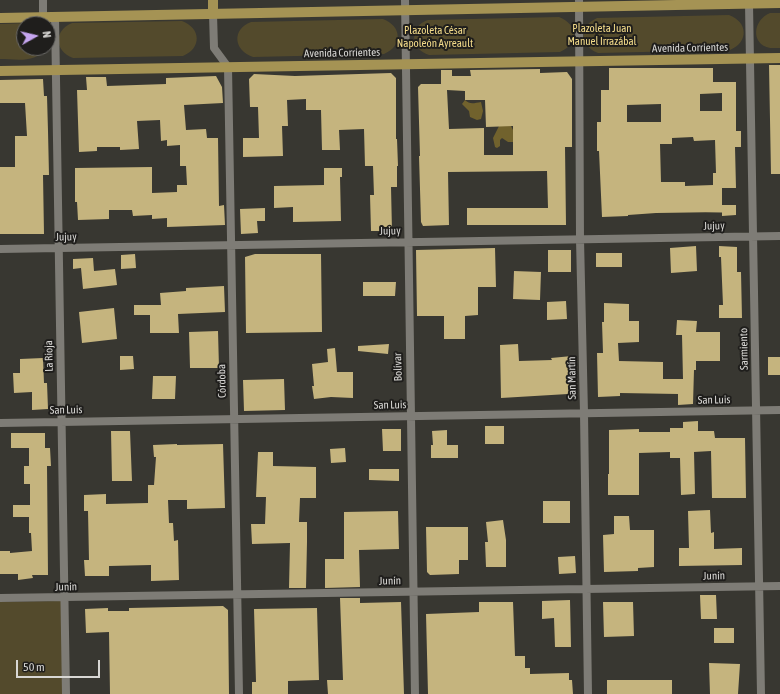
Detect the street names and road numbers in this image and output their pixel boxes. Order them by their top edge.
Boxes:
street label: Avenida Corrientes [652,41,728,55]
street label: Avenida Corrientes [304,46,380,60]
street label: Jujuy [703,219,725,233]
street label: Jujuy [379,224,401,238]
street label: Jujuy [55,230,77,244]
street label: Sarmiento [737,328,751,370]
street label: La Rioja [42,340,56,372]
street label: Bolívar [391,353,405,381]
street label: San Martín [565,356,579,400]
street label: Córdoba [215,364,229,398]
street label: San Luis [698,393,730,407]
street label: San Luis [374,398,406,412]
street label: San Luis [50,403,82,417]
street label: Junín [703,569,725,583]
street label: Junín [379,574,401,588]
street label: Junín [55,580,77,594]

